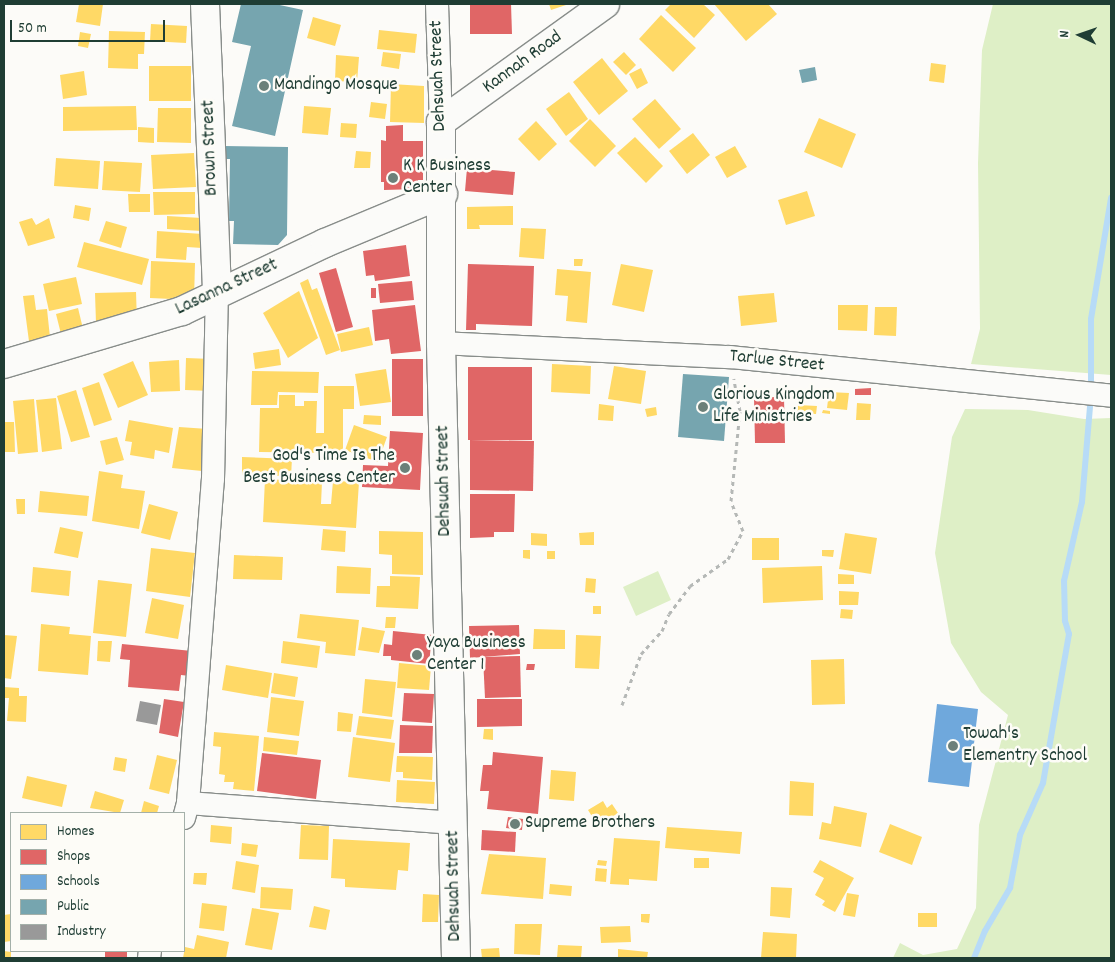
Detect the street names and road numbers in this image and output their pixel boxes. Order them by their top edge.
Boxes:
street label: Dehsuah Street [426,20,452,132]
street label: Kannah Road [479,27,567,99]
street label: Brown Street [198,100,224,196]
street label: Lasanna Street [172,254,282,322]
street label: Tarlue Street [728,346,826,378]
street label: Dehsuah Street [433,425,457,537]
street label: Dehsuah Street [443,830,467,942]

